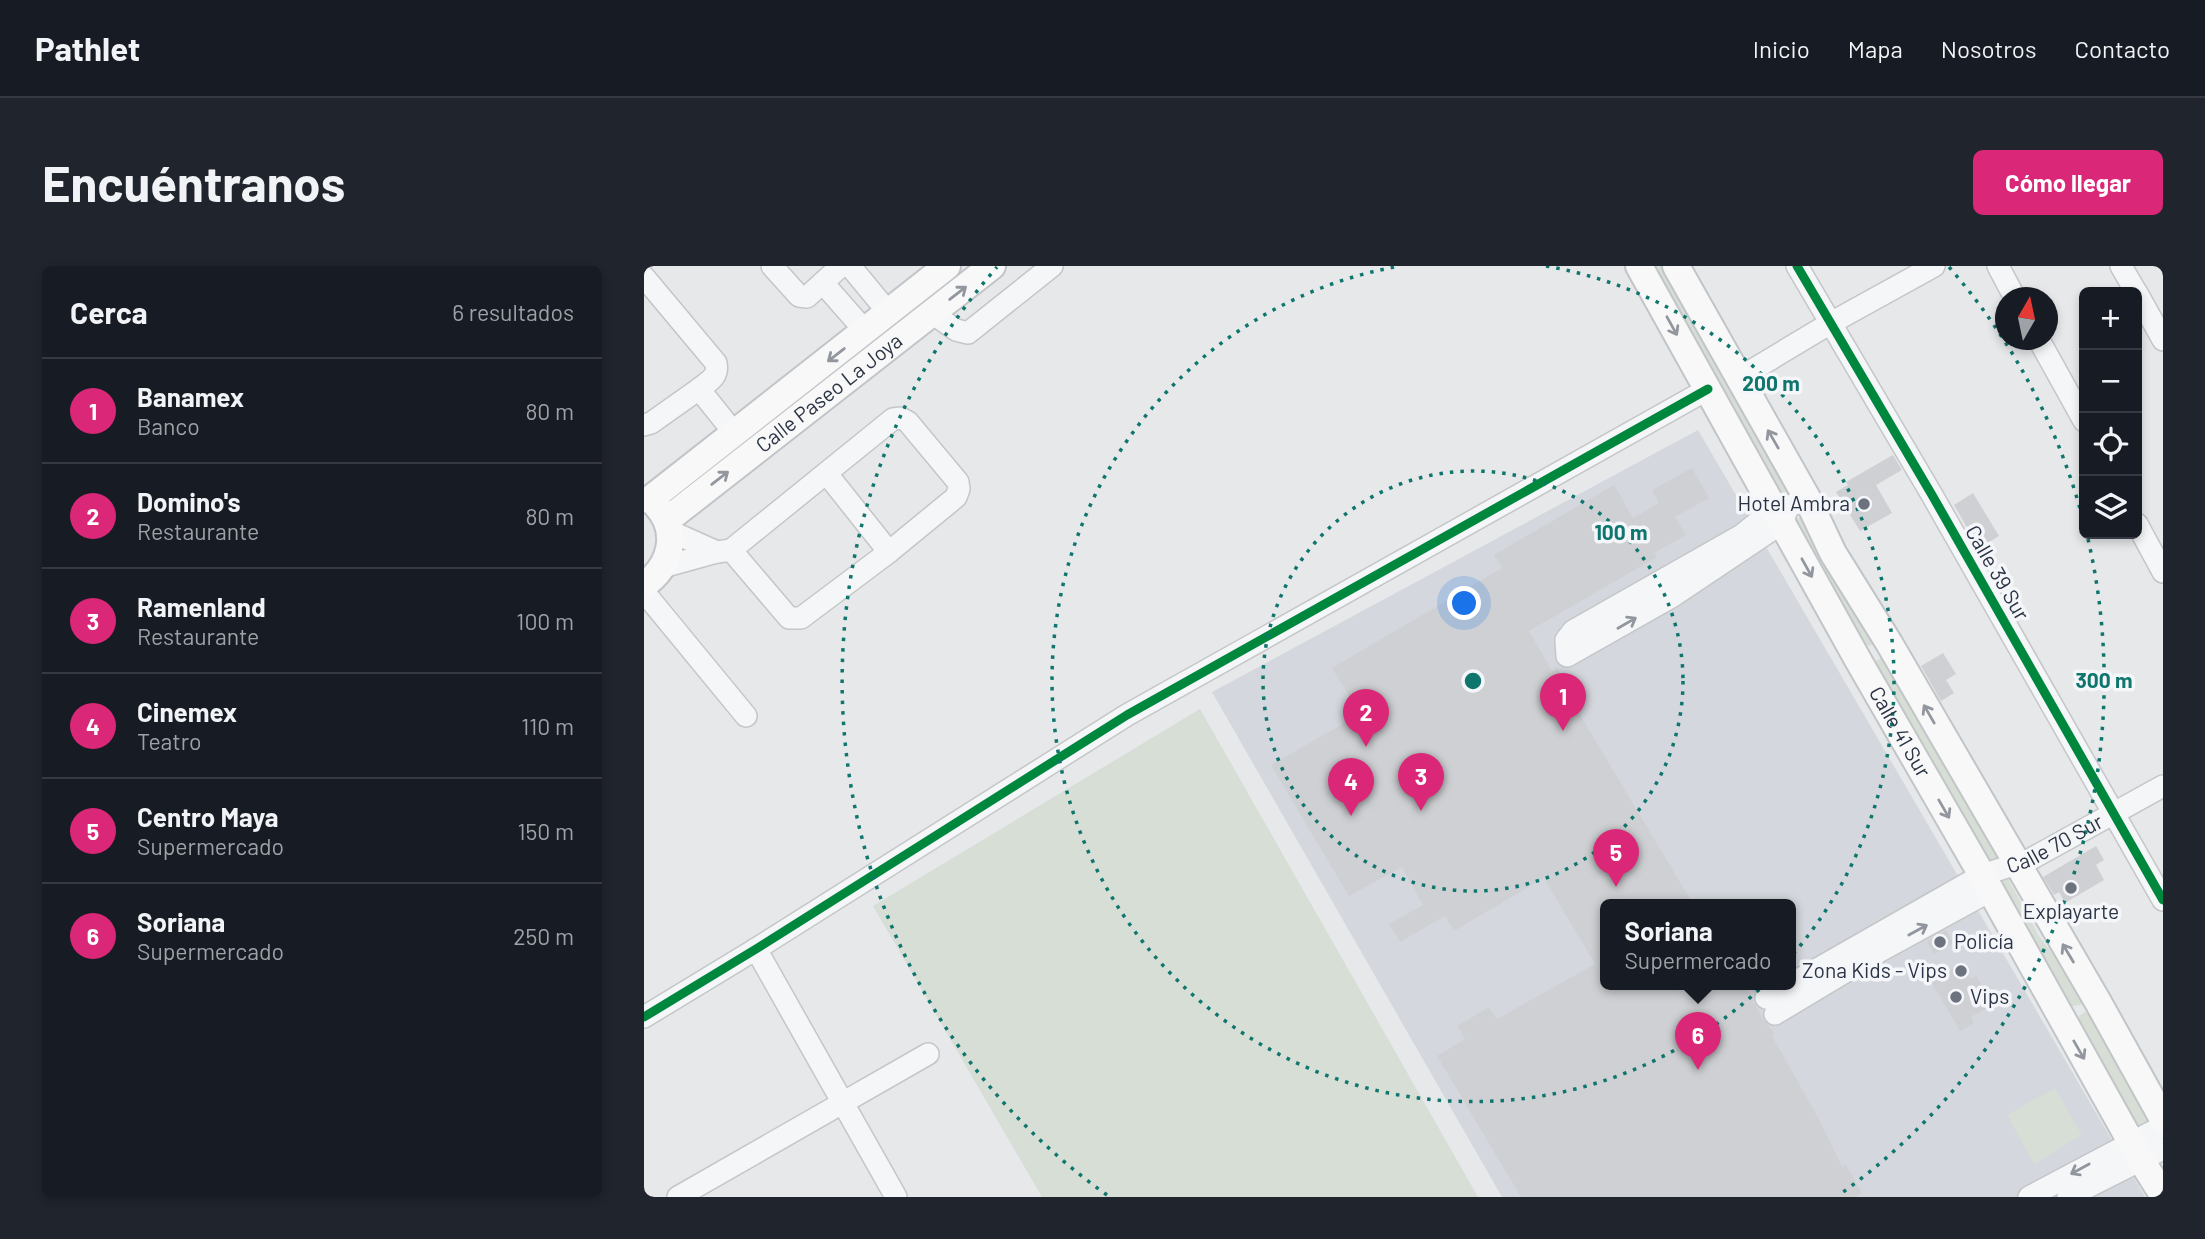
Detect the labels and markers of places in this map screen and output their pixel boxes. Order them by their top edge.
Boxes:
place label: Hotel Ambra [1738,490,1850,515]
marker: Hotel Ambra [1856,496,1872,512]
centre of rings [1461,669,1485,693]
pin: 1 [1540,673,1586,731]
pin: 2 [1343,689,1389,747]
pin: 3 [1398,753,1444,811]
pin: 4 [1328,758,1374,816]
pin: 5 [1593,829,1639,887]
marker: Explayarte [2063,880,2079,896]
place label: Explayarte [2023,898,2119,923]
place label: Policía [1954,928,2014,953]
marker: Policía [1932,934,1948,950]
place label: Zona Kids - Vips [1802,957,1947,982]
marker: Zona Kids - Vips [1953,963,1969,979]
place label: Vips [1970,983,2009,1008]
marker: Vips [1948,989,1964,1005]
pin: 6 [1675,1012,1721,1070]

